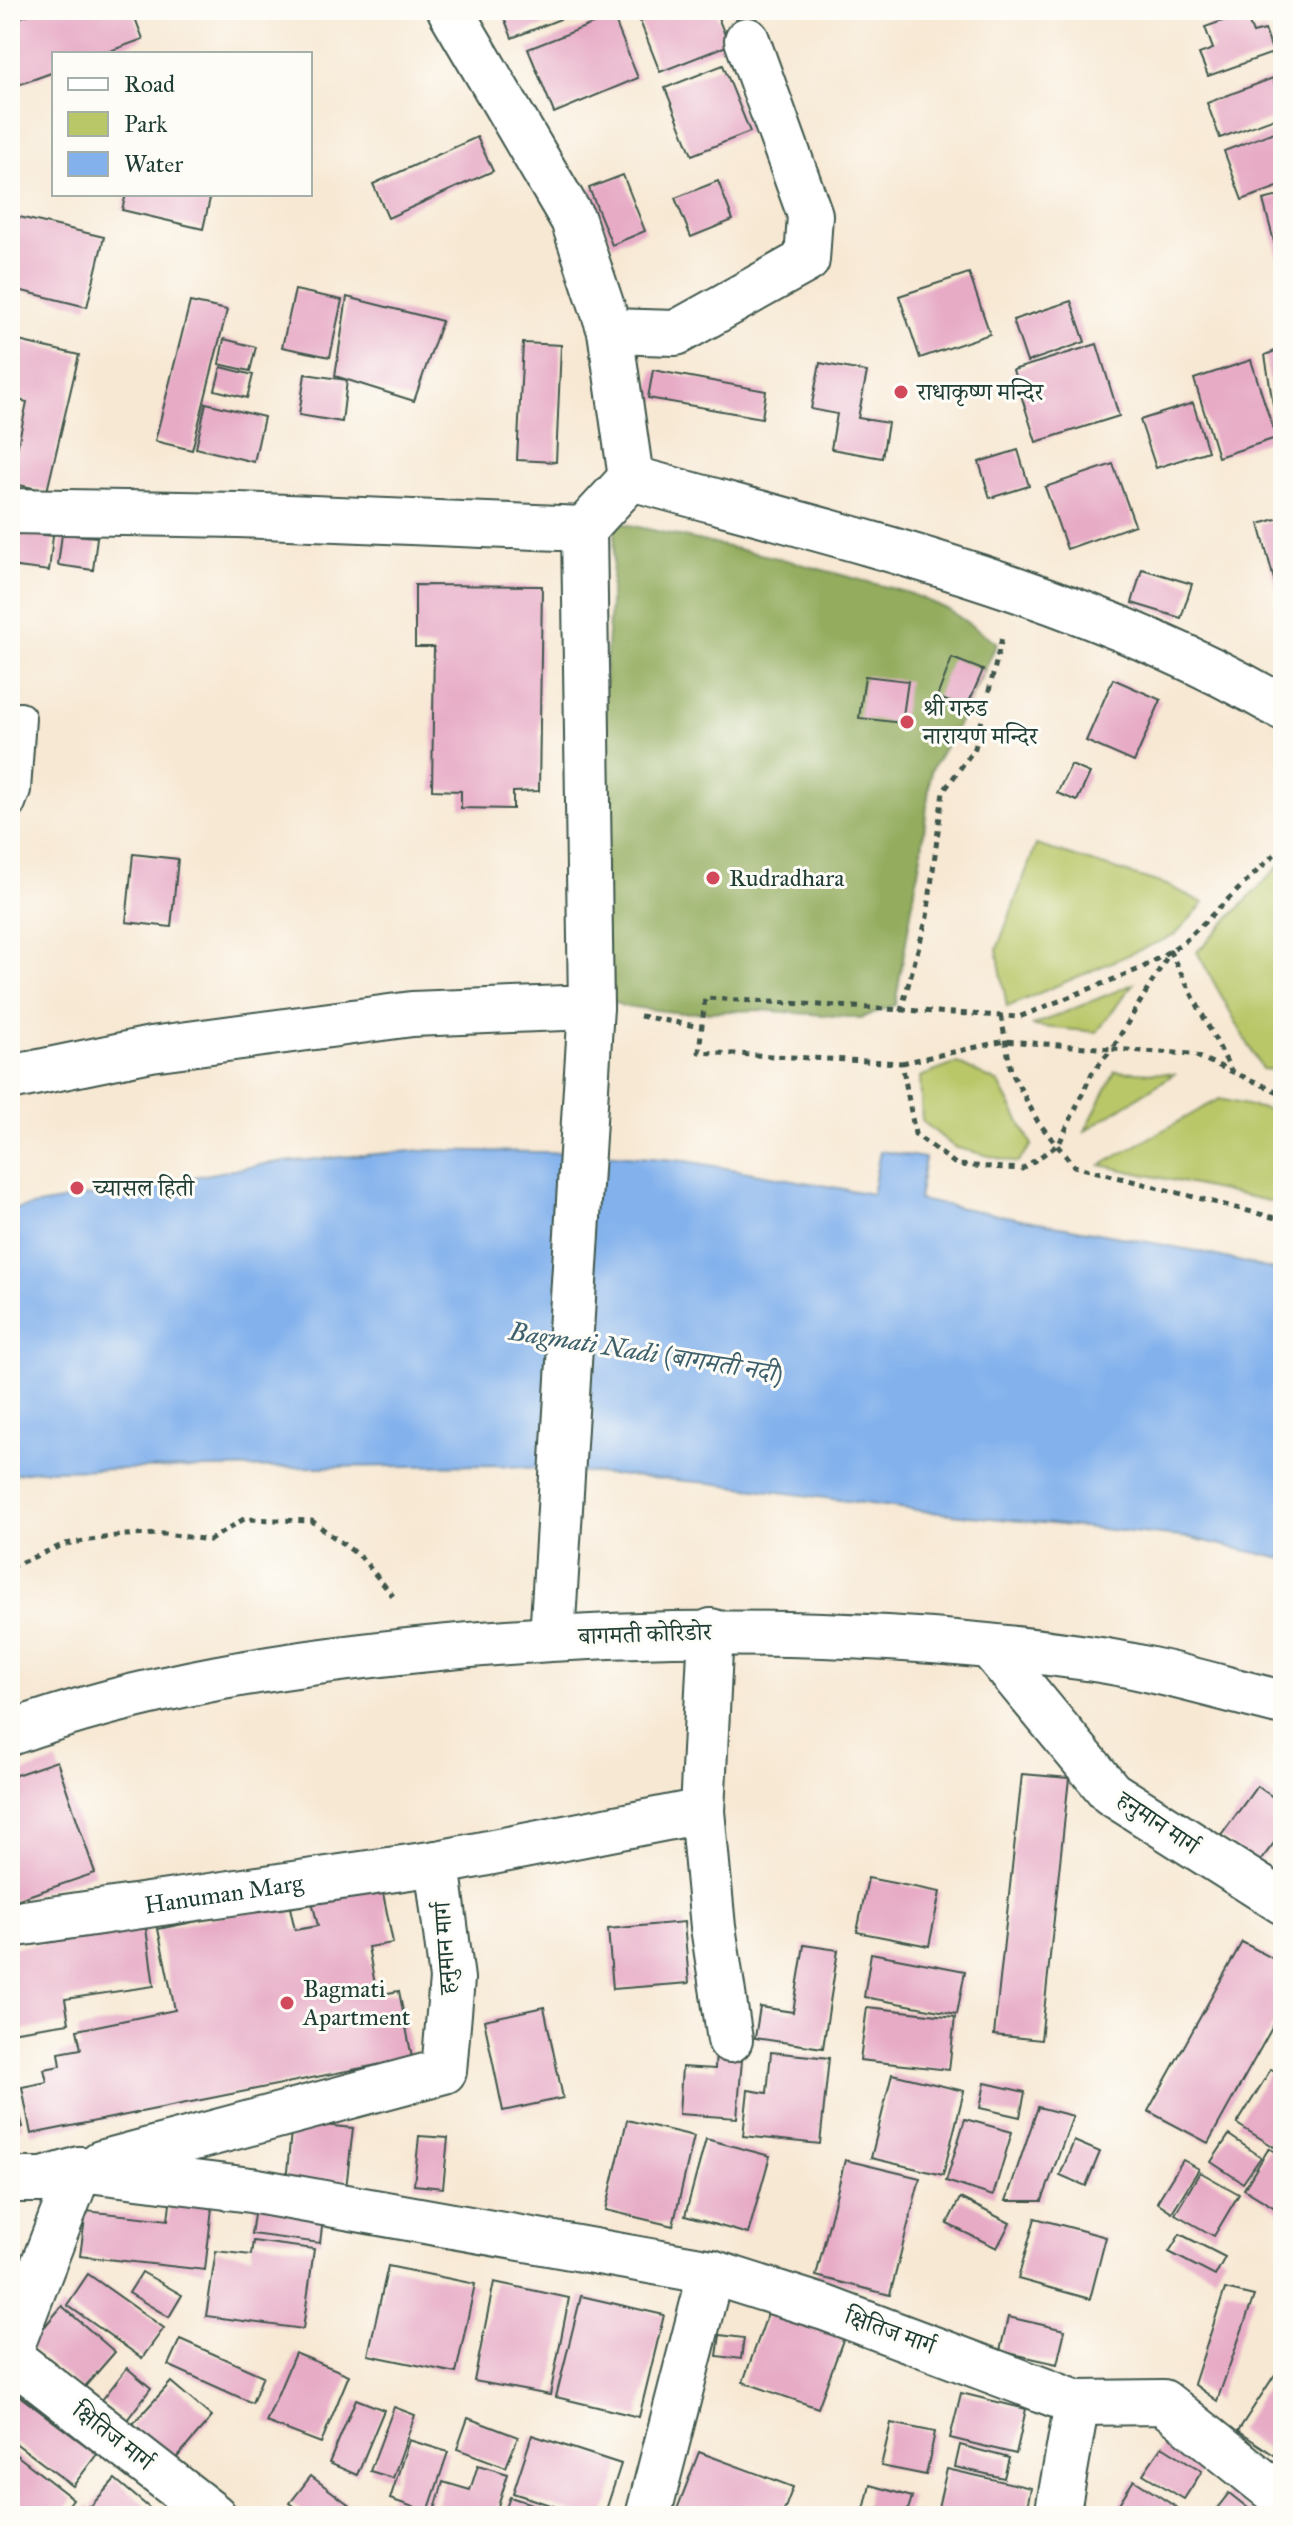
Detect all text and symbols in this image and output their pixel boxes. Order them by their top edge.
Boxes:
legend [52,52,312,196]
text: Road [124,69,175,99]
text: Park [124,109,168,139]
text: Water [124,149,183,179]
place label: राधाकृष्ण मन्दिर [916,377,1044,407]
marker: राधाकृष्ण मन्दिर [892,383,910,401]
place label: श्री गरुड नारायण मन्दिर [922,693,1039,751]
marker: श्री गरुड नारायण मन्दिर [898,713,916,731]
place label: Rudradhara [729,863,845,893]
marker: Rudradhara [704,869,722,887]
place label: च्यासल हिती [92,1173,195,1203]
marker: च्यासल हिती [68,1179,86,1197]
water label: Bagmati Nadi (बागमती नदी) [506,1314,785,1389]
street label: बागमती कोरिडोर [577,1617,713,1651]
street label: हनुमान मार्ग [1111,1784,1206,1862]
street label: Hanuman Marg [142,1867,306,1920]
street label: हनुमान मार्ग [427,1900,463,1996]
place label: Bagmati Apartment [302,1974,411,2032]
marker: Bagmati Apartment [278,1994,296,2012]
street label: क्षितिज मार्ग [840,2300,941,2362]
street label: क्षितिज मार्ग [66,2394,161,2478]

